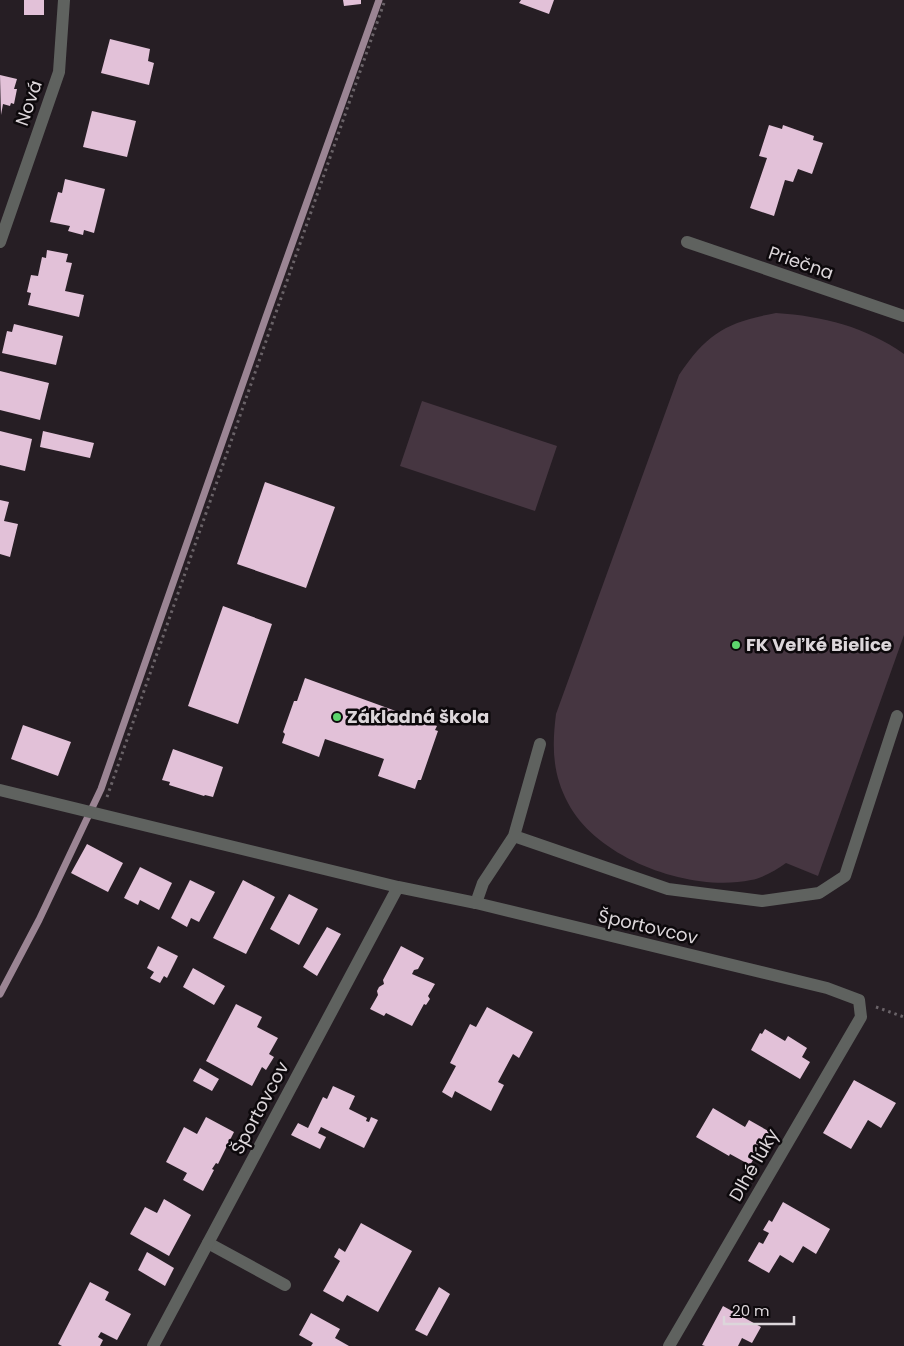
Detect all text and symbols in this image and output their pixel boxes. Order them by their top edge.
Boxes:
street label: Nová [9,77,48,129]
street label: Priečna [765,240,837,285]
place label: FK Veľké Bielice [746,632,892,657]
marker: FK Veľké Bielice [730,639,742,651]
place label: Základná škola [347,704,489,729]
marker: Základná škola [331,711,343,723]
street label: Športovcov [596,903,700,950]
street label: Športovcov [225,1057,294,1159]
street label: Dlhé lúky [723,1124,784,1206]
scale bar [724,1294,794,1326]
text: 20 m [732,1300,770,1321]

